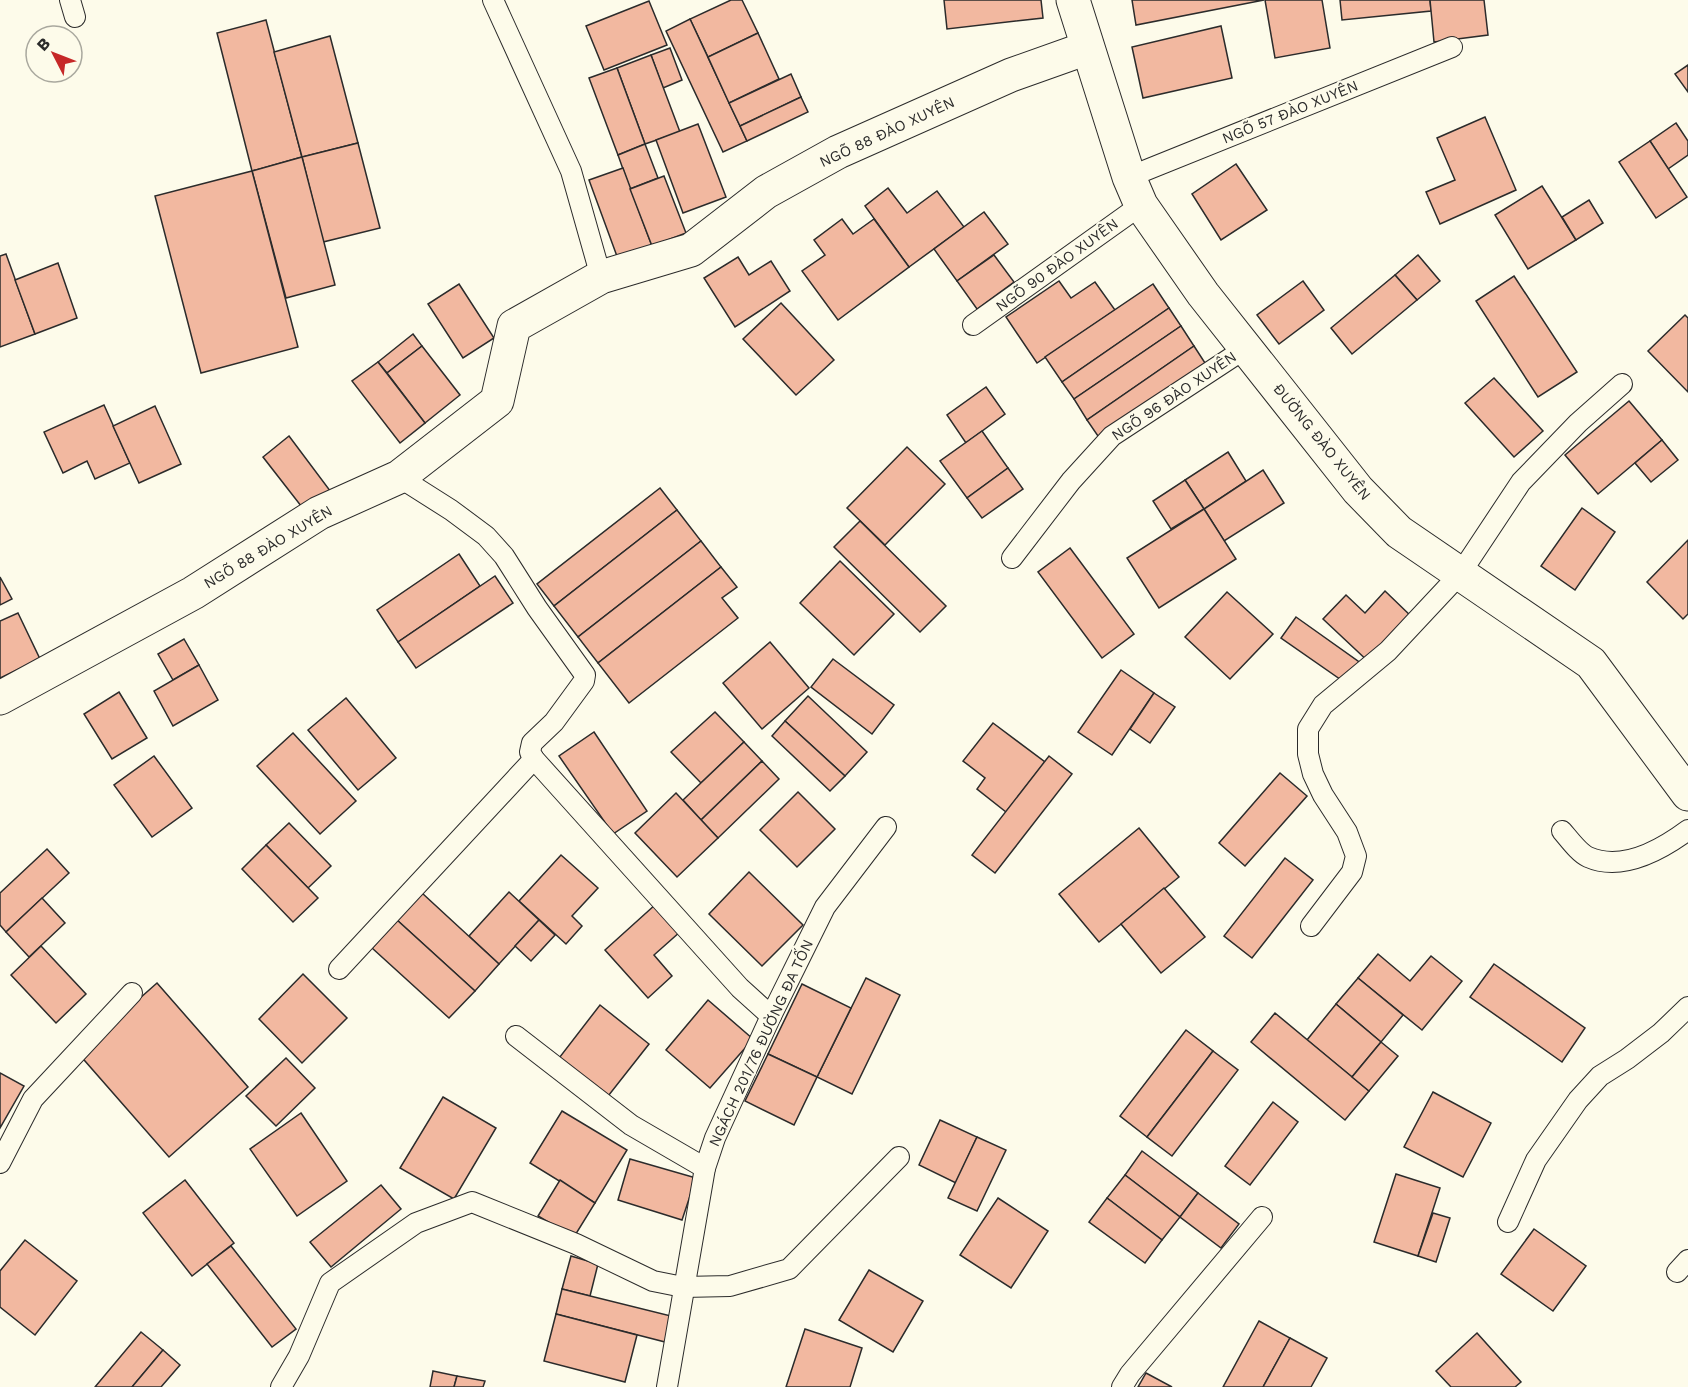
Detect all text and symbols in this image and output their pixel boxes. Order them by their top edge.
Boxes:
north arrow [24,24,84,84]
text: B [32,34,54,55]
street label: NGÕ 57 ĐÀO XUYÊN [1219,76,1361,148]
street label: NGÕ 88 ĐÀO XUYÊN [817,93,957,171]
street label: NGÕ 90 ĐÀO XUYÊN [992,215,1122,315]
street label: NGÕ 96 ĐÀO XUYÊN [1108,348,1240,444]
street label: ĐƯỜNG ĐÀO XUYÊN [1269,379,1375,504]
street label: NGÕ 88 ĐÀO XUYÊN [200,501,336,593]
street label: NGÁCH 201/76 ĐƯỜNG ĐA TỐN [703,936,817,1149]

